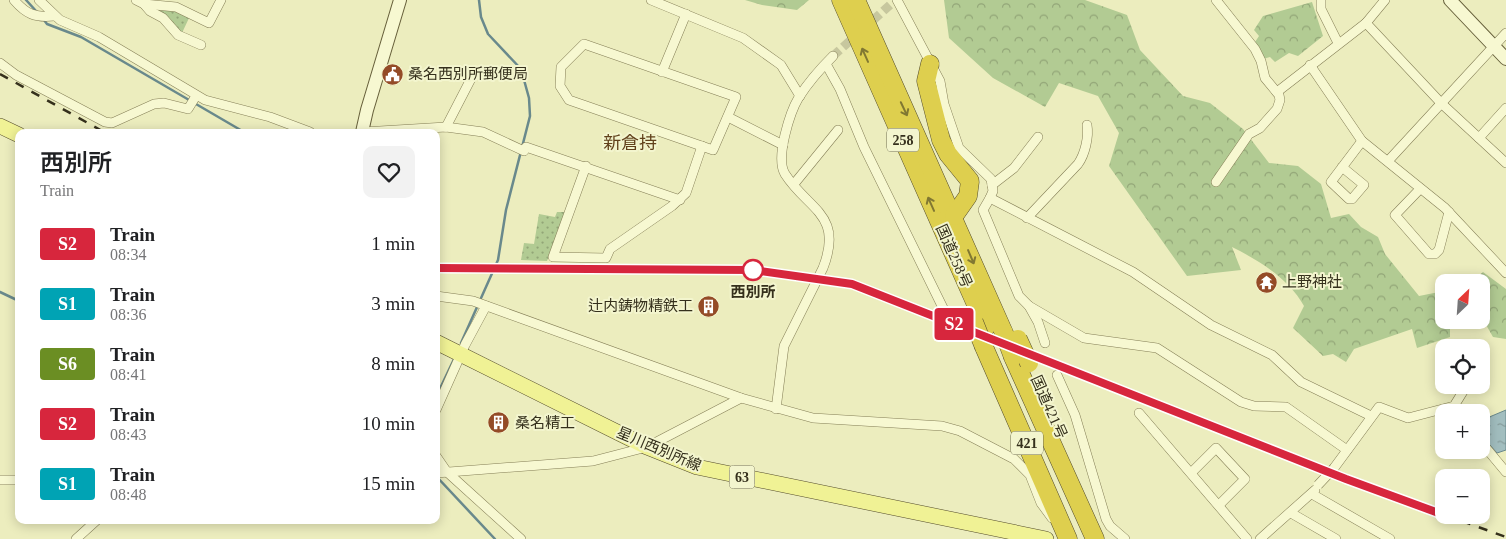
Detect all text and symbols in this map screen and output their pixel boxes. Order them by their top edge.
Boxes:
one-way arrow [859,48,869,63]
public building icon: 桑名西別所郵便局 [380,62,404,86]
place label: 桑名西別所郵便局 [408,66,528,82]
one-way arrow [900,101,910,116]
road number: 258 [887,128,919,152]
district label: 新倉持 [603,133,657,153]
button: heart [363,146,415,198]
text: 西別所 [40,150,112,176]
text: Train [40,182,74,199]
one-way arrow [926,197,935,212]
street label: 国道258号 [933,222,975,290]
text: Train [110,224,155,245]
text: 1 min [371,233,415,254]
text: S2 [58,234,77,254]
text: 08:34 [110,246,146,263]
one-way arrow [967,249,976,264]
marker: 西別所 [742,259,764,281]
temple icon: 上野神社 [1254,270,1278,294]
place label: 上野神社 [1282,274,1342,290]
north arrow [1435,274,1490,329]
map controls [1435,274,1490,524]
text: Train [110,284,155,305]
place label: 西別所 [730,284,776,300]
text: 3 min [371,293,415,314]
text: S1 [58,294,77,314]
building icon: 辻内鋳物精鉄工 [697,294,721,318]
place label: 辻内鋳物精鉄工 [588,297,693,314]
text: 08:36 [110,306,146,323]
line badge: S2 [932,308,976,340]
text: S2 [944,314,964,334]
button: locate [1435,339,1490,394]
text: Train [110,344,155,365]
text: 8 min [371,353,415,374]
text: S6 [58,354,77,374]
text: 08:41 [110,366,146,383]
street label: 国道421号 [1028,373,1070,441]
text: Train [110,404,155,425]
button: + [1435,404,1490,459]
building icon: 桑名精工 [487,411,511,435]
text: 10 min [362,413,415,434]
text: S2 [58,414,77,434]
place label: 桑名精工 [515,414,575,431]
street label: 星川西別所線 [614,424,704,474]
text: 08:43 [110,426,146,443]
road number: 421 [1011,432,1043,454]
text: Train [110,464,155,485]
road number: 63 [730,466,754,488]
button: − [1435,469,1490,524]
text: 15 min [362,473,415,494]
text: S1 [58,474,77,494]
text: 08:48 [110,486,146,503]

